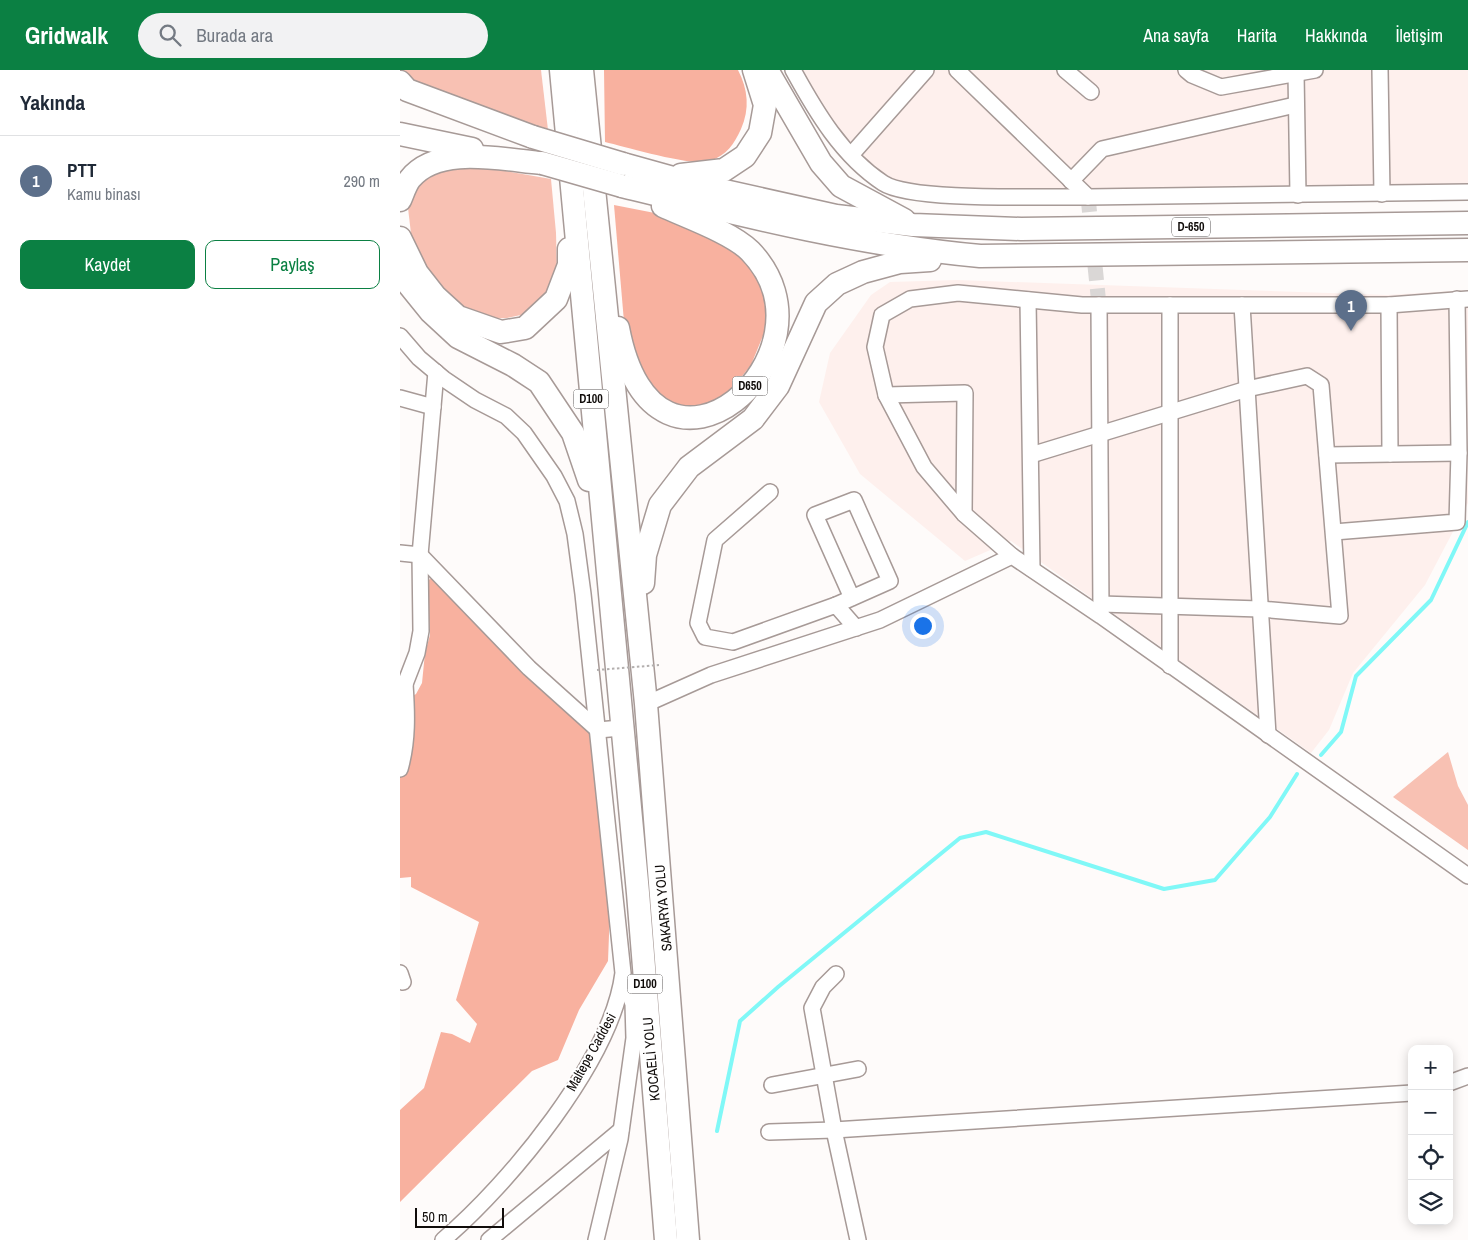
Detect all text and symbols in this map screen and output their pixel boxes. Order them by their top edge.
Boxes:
search box [138,13,488,58]
text: Gridwalk [25,19,108,51]
icon: search [156,21,184,49]
text: Burada ara [196,22,273,48]
text: Ana sayfa [1143,23,1209,48]
text: Harita [1237,23,1277,48]
text: Hakkında [1305,23,1367,48]
text: İletişim [1395,23,1443,48]
text: Yakında [20,88,85,117]
text: PTT [67,157,96,183]
text: 1 [32,170,40,192]
text: 290 m [344,170,380,192]
text: Kamu binası [67,183,141,205]
road number: D-650 [1172,218,1210,236]
button: Kaydet [20,240,195,289]
button: Paylaş [205,240,380,289]
pin: 1 [1335,290,1367,331]
road number: D650 [732,376,768,396]
road number: D100 [574,390,608,408]
your location [910,613,936,639]
street label: SAKARYA YOLU [650,864,676,952]
road number: D100 [628,974,662,994]
street label: Maltepe Caddesi [562,1010,620,1094]
street label: KOCAELİ YOLU [638,1016,664,1102]
map controls [1408,1045,1453,1225]
button: + [1408,1045,1453,1090]
button: − [1408,1090,1453,1135]
button: locate [1408,1135,1453,1180]
button: layers [1408,1180,1453,1225]
scale bar [415,1205,504,1228]
text: 50 m [422,1208,448,1226]

